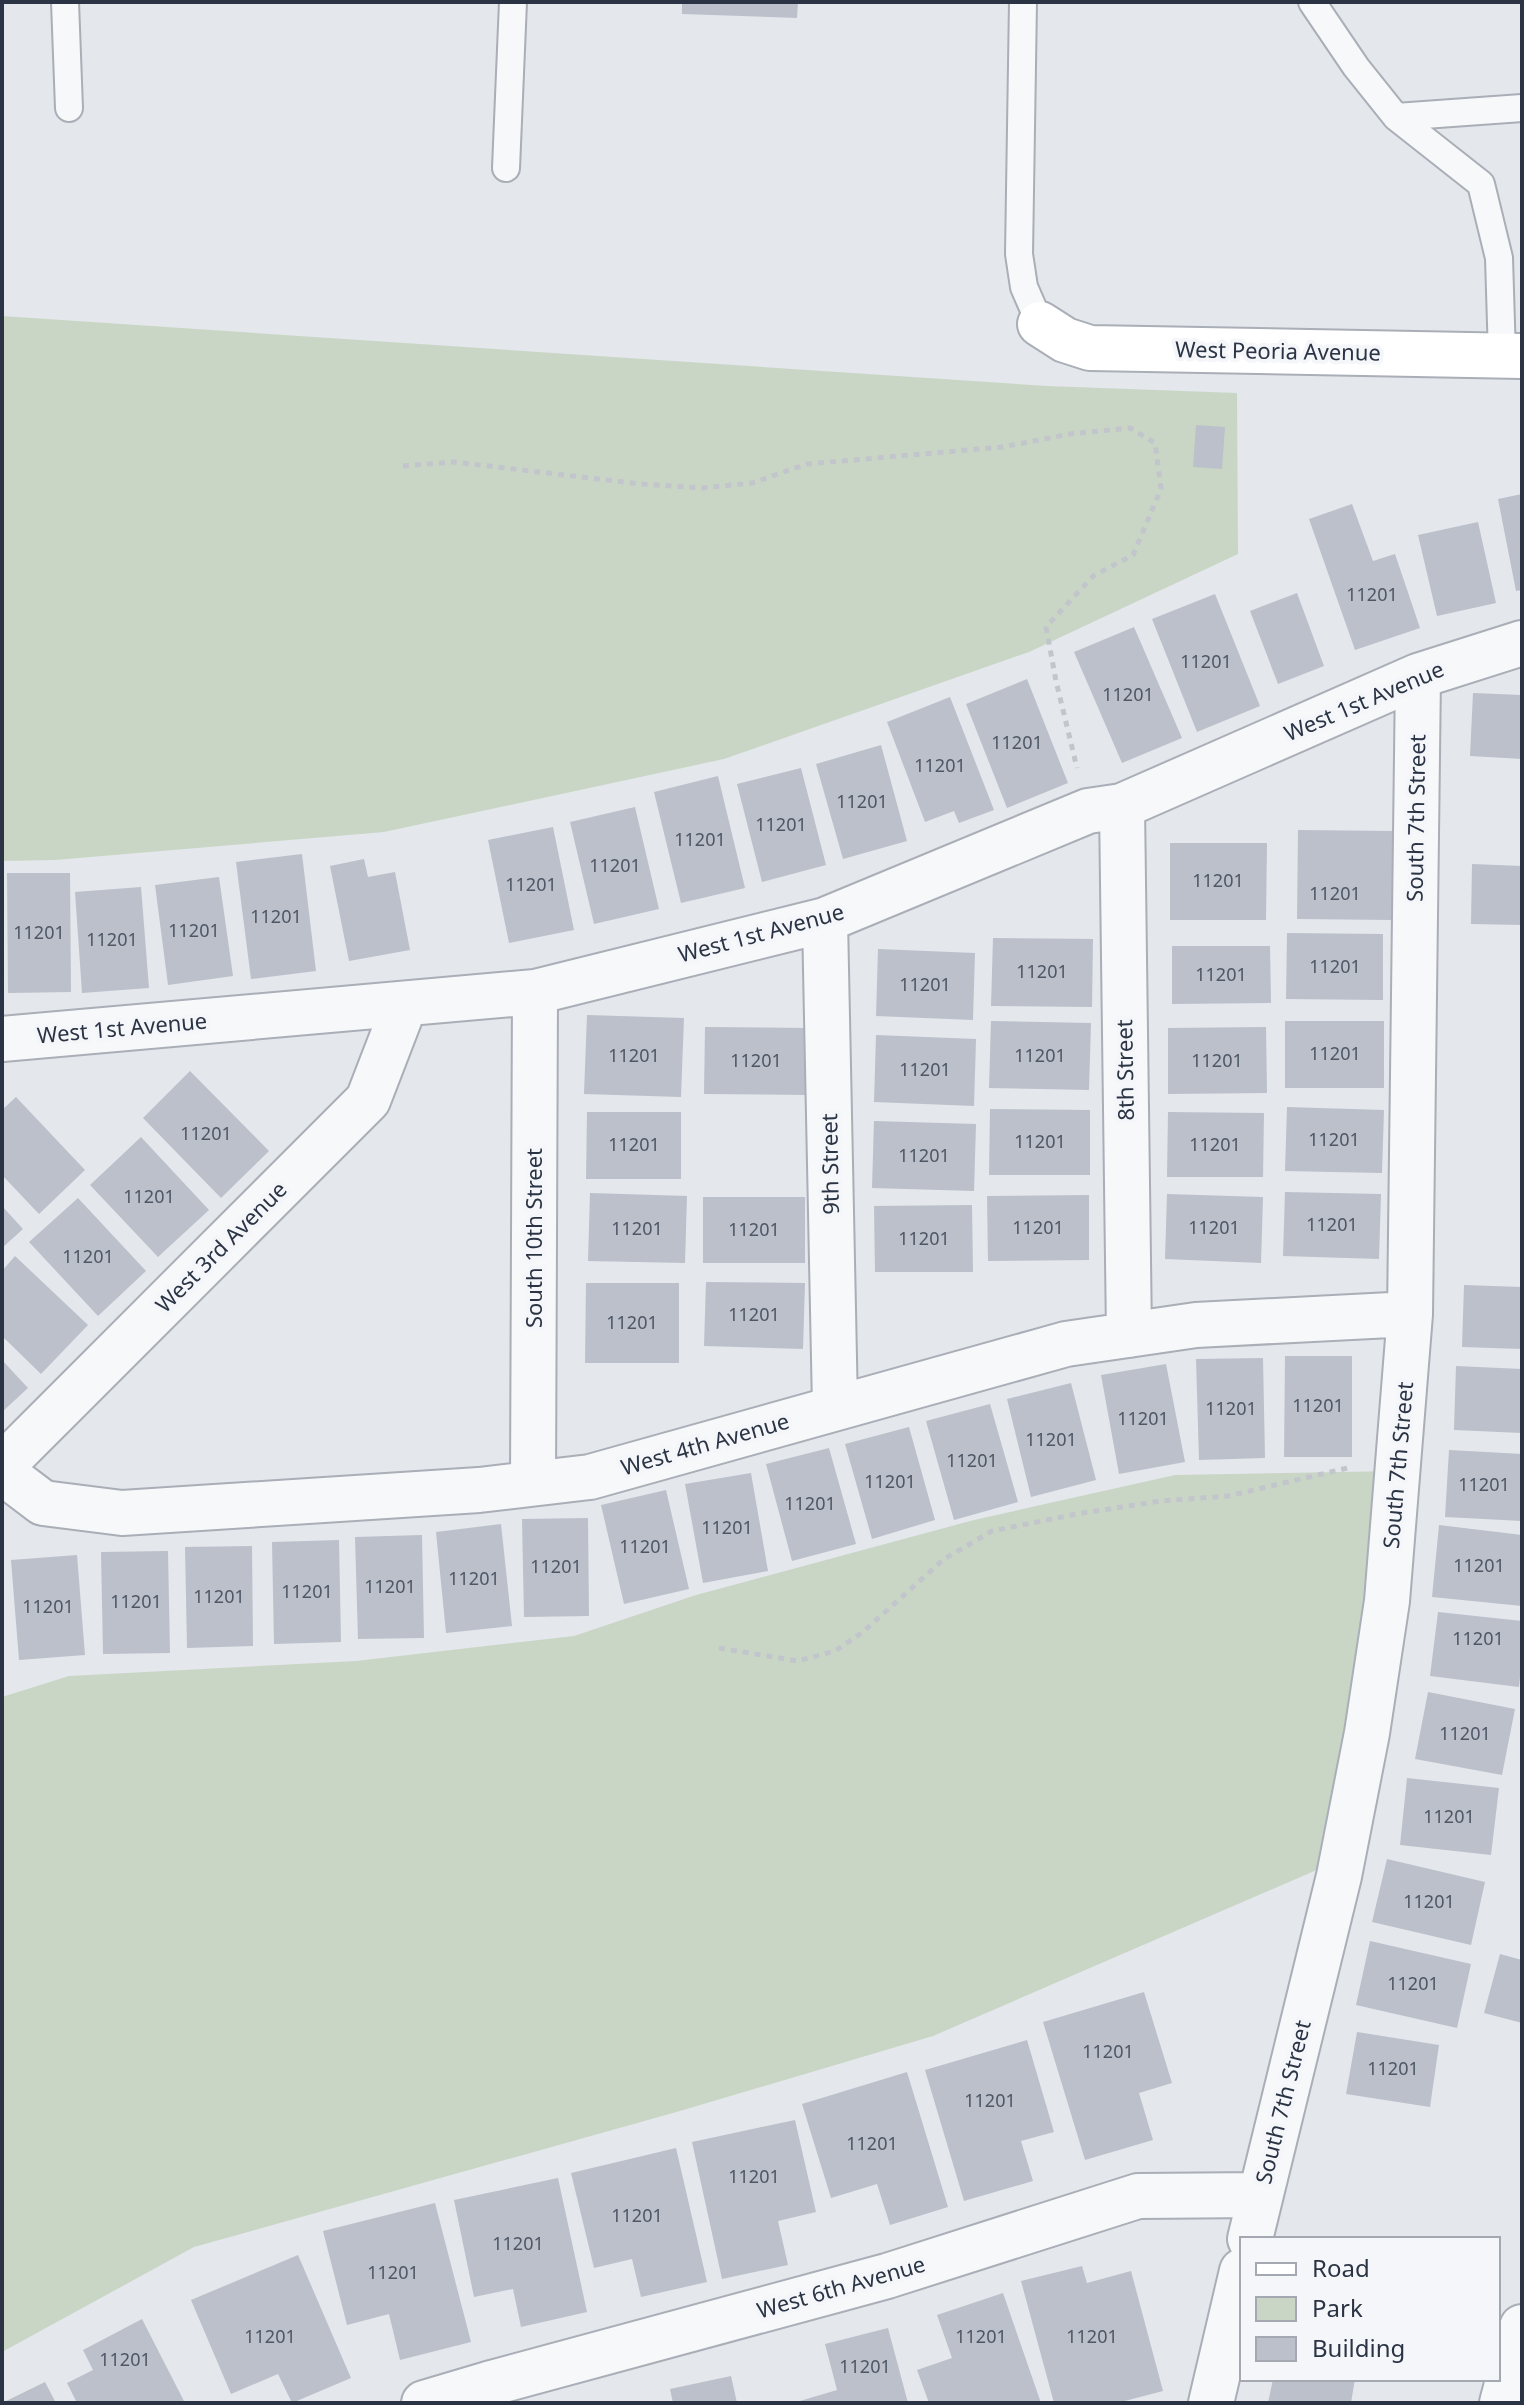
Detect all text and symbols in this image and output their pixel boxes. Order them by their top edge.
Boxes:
street label: West Peoria Avenue [1175,333,1381,367]
house number: 11201 [1346,582,1398,606]
house number: 11201 [1180,649,1232,673]
street label: West 1st Avenue [1279,653,1448,747]
house number: 11201 [1102,682,1154,706]
house number: 11201 [991,730,1043,754]
street label: South 7th Street [1399,734,1431,902]
house number: 11201 [914,753,966,777]
house number: 11201 [836,789,888,813]
house number: 11201 [755,812,807,836]
house number: 11201 [674,827,726,851]
house number: 11201 [589,853,641,877]
house number: 11201 [1192,868,1244,892]
house number: 11201 [505,872,557,896]
house number: 11201 [1309,881,1361,905]
street label: West 1st Avenue [674,895,847,969]
house number: 11201 [250,904,302,928]
house number: 11201 [168,918,220,942]
house number: 11201 [13,920,65,944]
house number: 11201 [86,927,138,951]
house number: 11201 [1309,954,1361,978]
house number: 11201 [1016,959,1068,983]
house number: 11201 [1195,962,1247,986]
house number: 11201 [899,972,951,996]
street label: West 1st Avenue [36,1005,208,1049]
street label: 8th Street [1108,1019,1140,1121]
house number: 11201 [1309,1041,1361,1065]
house number: 11201 [608,1043,660,1067]
house number: 11201 [1014,1043,1066,1067]
house number: 11201 [730,1048,782,1072]
house number: 11201 [1191,1048,1243,1072]
house number: 11201 [899,1057,951,1081]
street label: 9th Street [813,1113,845,1215]
house number: 11201 [180,1121,232,1145]
house number: 11201 [1308,1127,1360,1151]
house number: 11201 [1014,1129,1066,1153]
house number: 11201 [608,1132,660,1156]
house number: 11201 [1189,1132,1241,1156]
house number: 11201 [898,1143,950,1167]
street label: South 10th Street [518,1148,548,1328]
street label: West 3rd Avenue [148,1174,293,1319]
house number: 11201 [123,1184,175,1208]
house number: 11201 [1306,1212,1358,1236]
house number: 11201 [1012,1215,1064,1239]
house number: 11201 [1188,1215,1240,1239]
house number: 11201 [611,1216,663,1240]
house number: 11201 [728,1217,780,1241]
house number: 11201 [898,1226,950,1250]
house number: 11201 [62,1244,114,1268]
house number: 11201 [728,1302,780,1326]
house number: 11201 [606,1310,658,1334]
street label: South 7th Street [1375,1380,1419,1550]
house number: 11201 [1292,1393,1344,1417]
house number: 11201 [1205,1396,1257,1420]
street label: West 4th Avenue [617,1405,792,1481]
house number: 11201 [1117,1406,1169,1430]
house number: 11201 [1025,1427,1077,1451]
house number: 11201 [946,1448,998,1472]
house number: 11201 [864,1469,916,1493]
house number: 11201 [1458,1472,1510,1496]
house number: 11201 [784,1491,836,1515]
house number: 11201 [701,1515,753,1539]
house number: 11201 [619,1534,671,1558]
house number: 11201 [1453,1553,1505,1577]
house number: 11201 [530,1554,582,1578]
house number: 11201 [448,1566,500,1590]
house number: 11201 [364,1574,416,1598]
house number: 11201 [281,1579,333,1603]
house number: 11201 [193,1584,245,1608]
house number: 11201 [110,1589,162,1613]
house number: 11201 [22,1594,74,1618]
house number: 11201 [1452,1626,1504,1650]
house number: 11201 [1439,1721,1491,1745]
house number: 11201 [1423,1804,1475,1828]
house number: 11201 [1403,1889,1455,1913]
house number: 11201 [1387,1971,1439,1995]
street label: South 7th Street [1247,2017,1317,2187]
house number: 11201 [1082,2039,1134,2063]
house number: 11201 [1367,2056,1419,2080]
house number: 11201 [964,2088,1016,2112]
house number: 11201 [846,2131,898,2155]
house number: 11201 [728,2164,780,2188]
house number: 11201 [611,2203,663,2227]
house number: 11201 [492,2231,544,2255]
legend [1240,2237,1500,2381]
street label: West 6th Avenue [753,2248,928,2324]
text: Road [1312,2251,1370,2284]
house number: 11201 [367,2260,419,2284]
text: Park [1312,2291,1363,2324]
house number: 11201 [244,2324,296,2348]
house number: 11201 [955,2324,1007,2348]
house number: 11201 [1066,2324,1118,2348]
text: Building [1312,2331,1405,2364]
house number: 11201 [99,2347,151,2371]
house number: 11201 [839,2354,891,2378]

